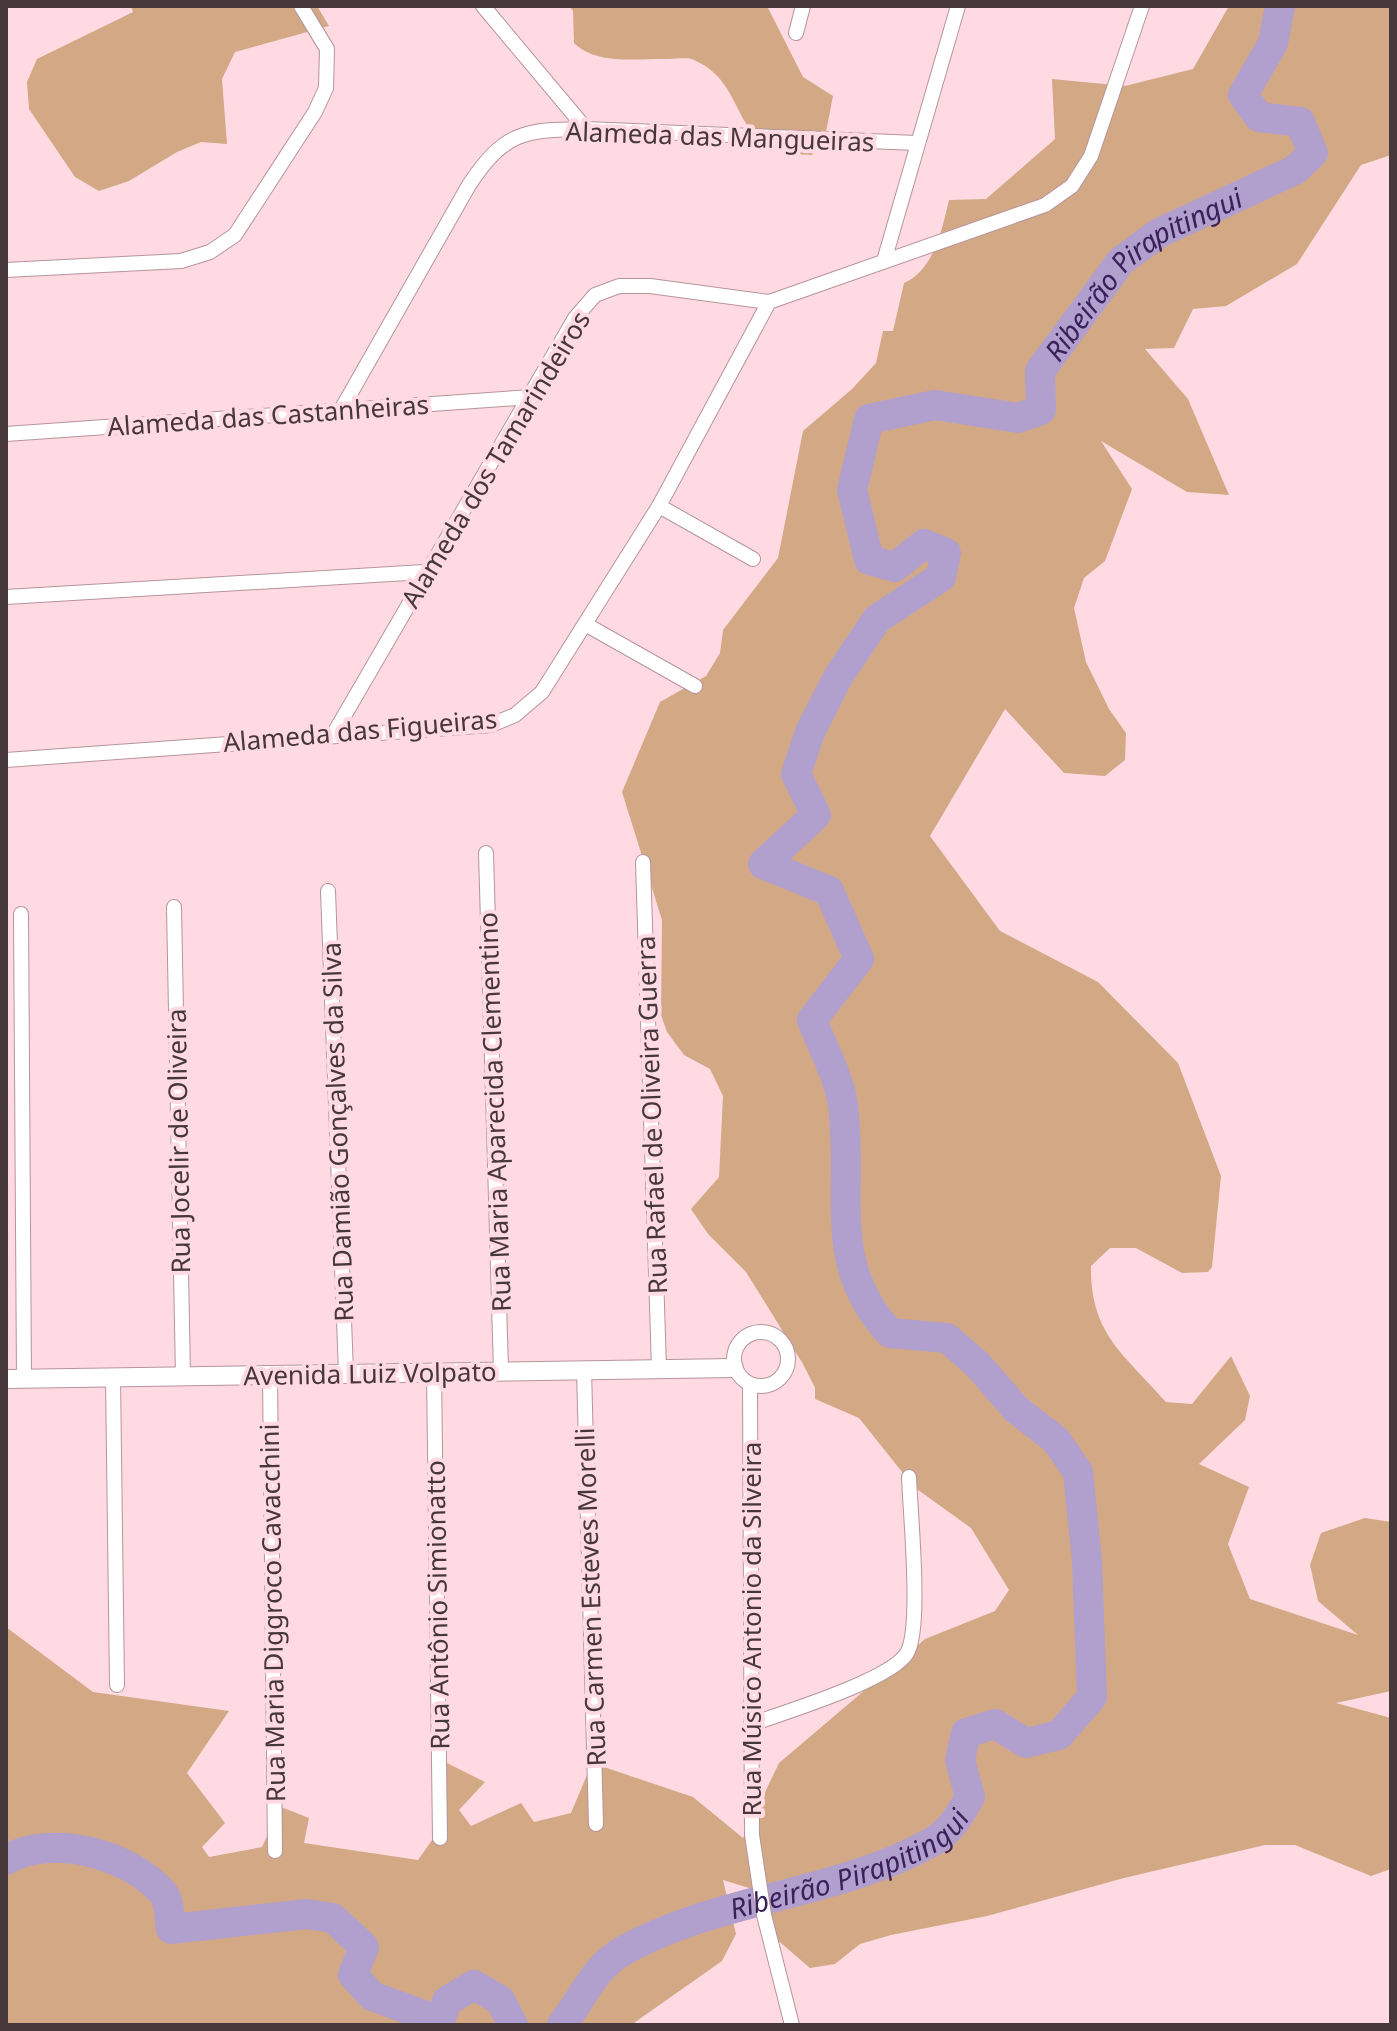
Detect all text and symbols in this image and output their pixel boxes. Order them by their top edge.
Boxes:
street label: Alameda das Mangueiras [565,113,875,159]
water label: Ribeirão Pirapitingui [1035,178,1249,368]
street label: Alameda dos Tamarindeiros [392,304,598,614]
street label: Alameda das Castanheiras [106,386,430,444]
street label: Alameda das Figueiras [222,700,498,760]
street label: Rua Maria Aparecida Clementino [469,912,519,1312]
street label: Rua Rafael de Oliveira Guerra [627,935,675,1295]
street label: Rua Damião Gonçalves da Silva [312,942,362,1322]
street label: Rua Jocelir de Oliveira [158,1008,198,1274]
street label: Avenida Luiz Volpato [243,1353,497,1393]
street label: Rua Maria Diggroco Cavacchini [251,1423,293,1803]
street label: Rua Carmen Esteves Morelli [566,1427,614,1767]
street label: Rua Músico Antonio da Silveira [733,1442,769,1816]
street label: Rua Antônio Simionatto [416,1460,458,1750]
water label: Ribeirão Pirapitingui [725,1801,978,1927]

